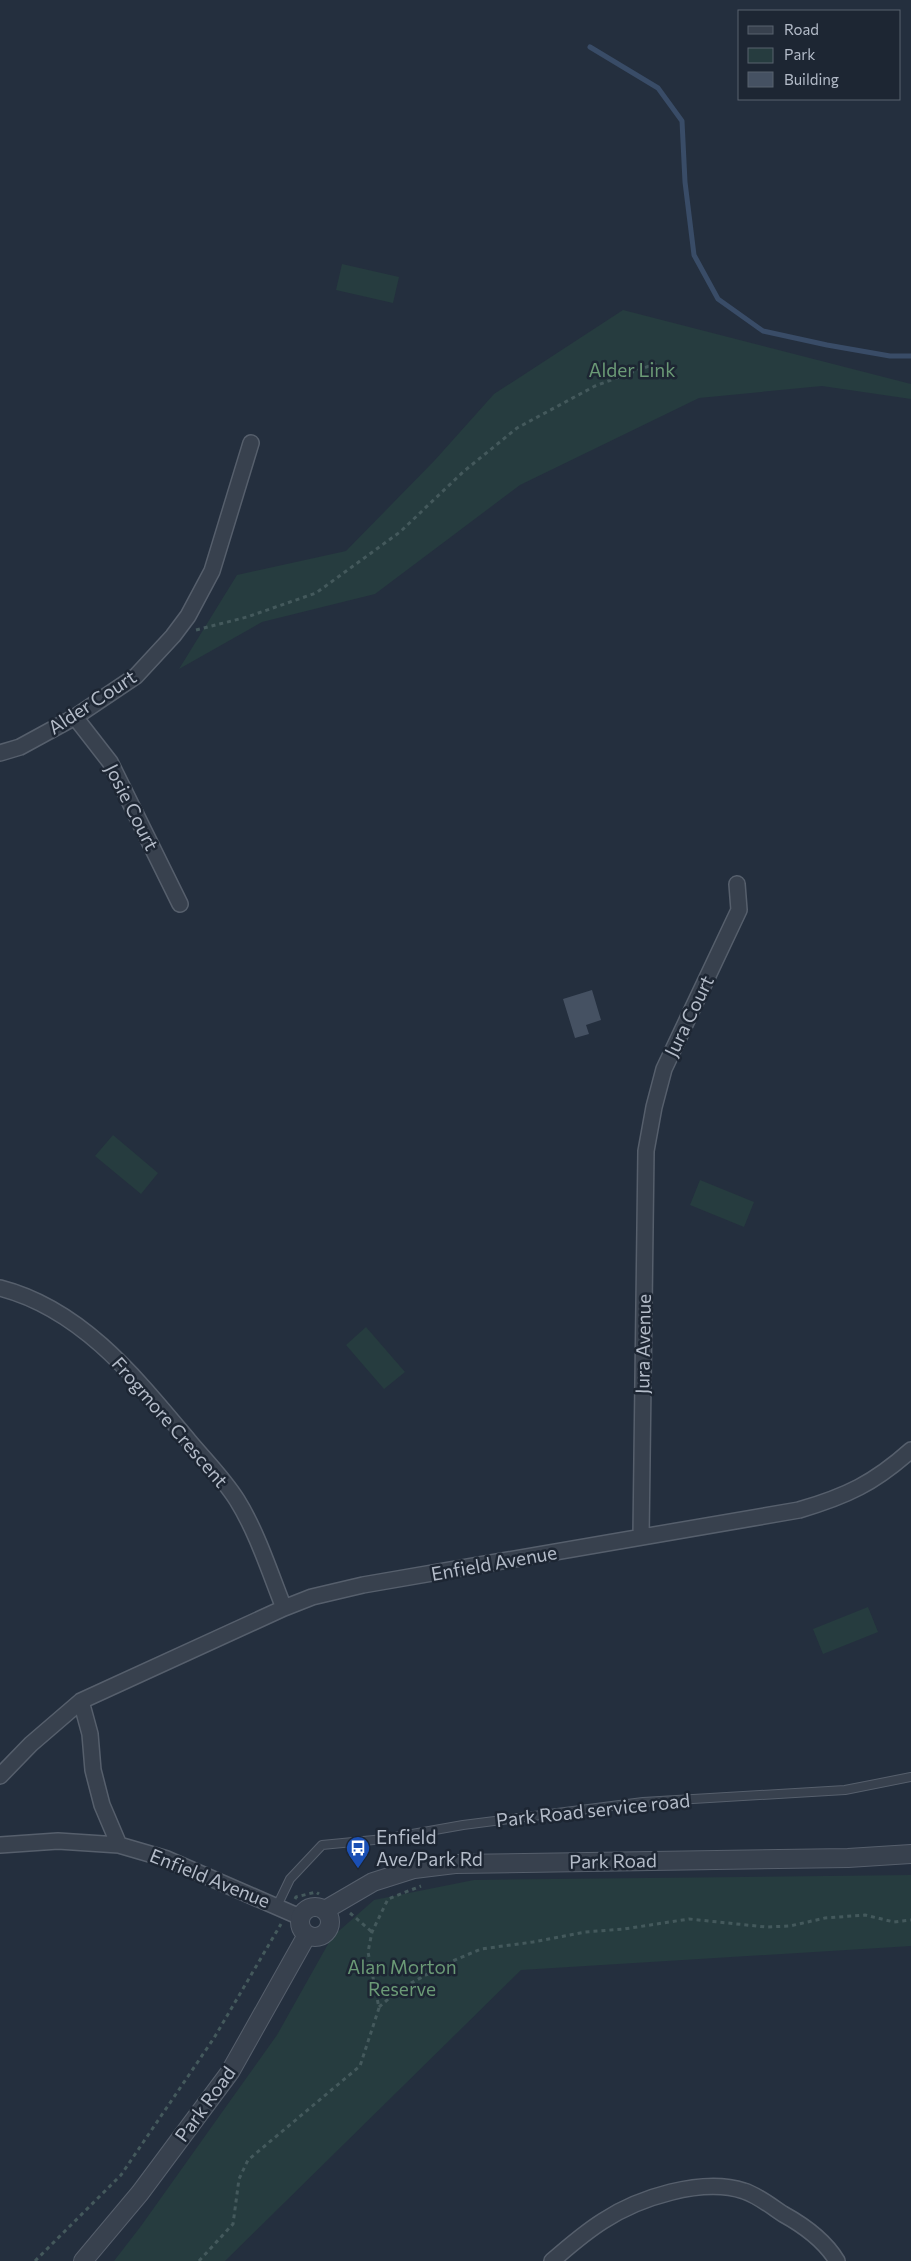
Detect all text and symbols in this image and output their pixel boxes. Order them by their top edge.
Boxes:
legend [738,10,901,100]
text: Road [784,20,819,38]
text: Park [784,45,815,63]
text: Building [784,70,839,88]
park label: Alder Link [588,358,676,381]
street label: Alder Court [43,664,140,739]
street label: Josie Court [101,760,164,854]
street label: Jura Court [659,971,718,1060]
street label: Jura Avenue [630,1294,655,1394]
street label: Frogmore Crescent [107,1352,233,1492]
street label: Enfield Avenue [429,1540,559,1585]
street label: Park Road service road [495,1788,691,1831]
place label: Enfield Ave/Park Rd [376,1825,483,1870]
bus stop icon: Enfield Ave/Park Rd [345,1835,371,1869]
street label: Enfield Avenue [147,1843,274,1912]
street label: Park Road [569,1848,657,1873]
park label: Alan Morton Reserve [347,1955,457,2000]
street label: Park Road [169,2061,240,2146]

